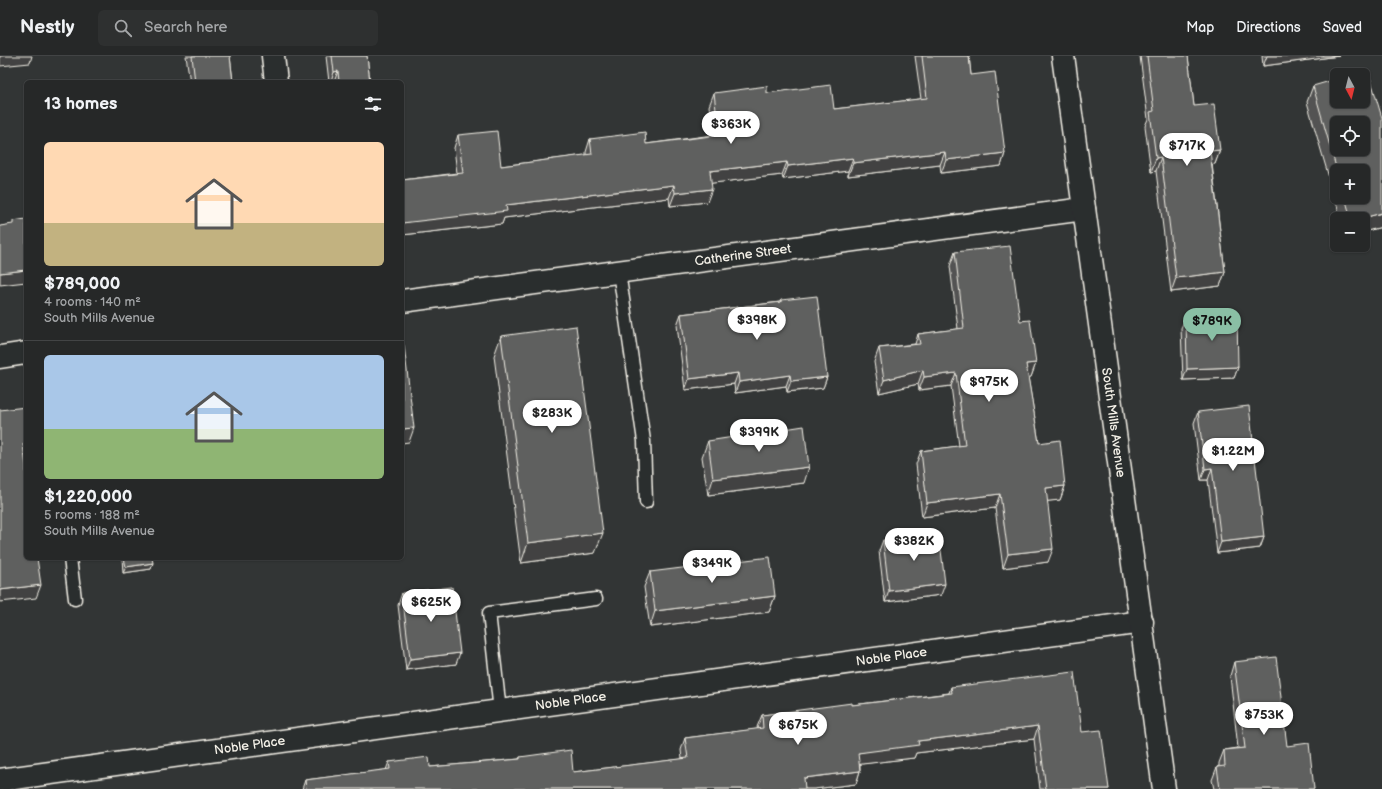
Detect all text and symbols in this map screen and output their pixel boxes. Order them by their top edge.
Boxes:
search box [98,10,378,46]
text: Nestly [20,16,74,39]
icon: search [112,17,134,39]
text: Search here [144,18,227,37]
text: Map [1186,19,1214,36]
text: Directions [1236,19,1301,36]
text: Saved [1323,19,1362,36]
north arrow [1330,68,1370,108]
map controls [1330,68,1370,252]
icon: filters [362,93,384,115]
text: 13 homes [44,94,117,114]
pin: $363K [703,111,759,145]
text: $363K [711,116,751,132]
button: locate [1330,116,1370,156]
pin: $717K [1159,133,1215,167]
text: $717K [1168,138,1206,154]
button: + [1330,164,1370,204]
icon: home [178,168,250,240]
button: − [1330,212,1370,252]
street label: Catherine Street [694,241,792,269]
text: $789,000 [44,274,120,294]
text: 4 rooms · 140 m² [44,294,141,310]
pin: $398K [729,307,785,341]
pin: $789K [1184,308,1240,342]
text: South Mills Avenue [44,310,155,326]
text: $398K [737,312,777,328]
text: $789K [1192,313,1232,329]
street label: South Mills Avenue [1098,367,1129,479]
pin: $975K [961,369,1017,403]
text: $975K [969,374,1009,390]
icon: home [178,381,250,453]
pin: $283K [524,400,580,434]
text: $283K [532,405,572,421]
pin: $399K [731,419,787,453]
text: $399K [739,424,779,440]
pin: $1.22M [1200,438,1266,472]
text: $1.22M [1211,443,1255,459]
text: $1,220,000 [44,487,132,507]
text: 5 rooms · 188 m² [44,507,140,523]
text: South Mills Avenue [44,523,155,539]
pin: $382K [886,528,942,562]
text: $382K [894,533,934,549]
pin: $349K [684,550,740,584]
text: $349K [692,555,732,571]
pin: $625K [403,589,459,623]
text: $625K [411,594,451,610]
street label: Noble Place [855,644,928,669]
street label: Noble Place [534,688,607,714]
pin: $753K [1236,702,1292,736]
text: $753K [1244,707,1284,723]
pin: $675K [770,712,826,746]
text: $675K [778,717,818,733]
street label: Noble Place [213,733,286,758]

